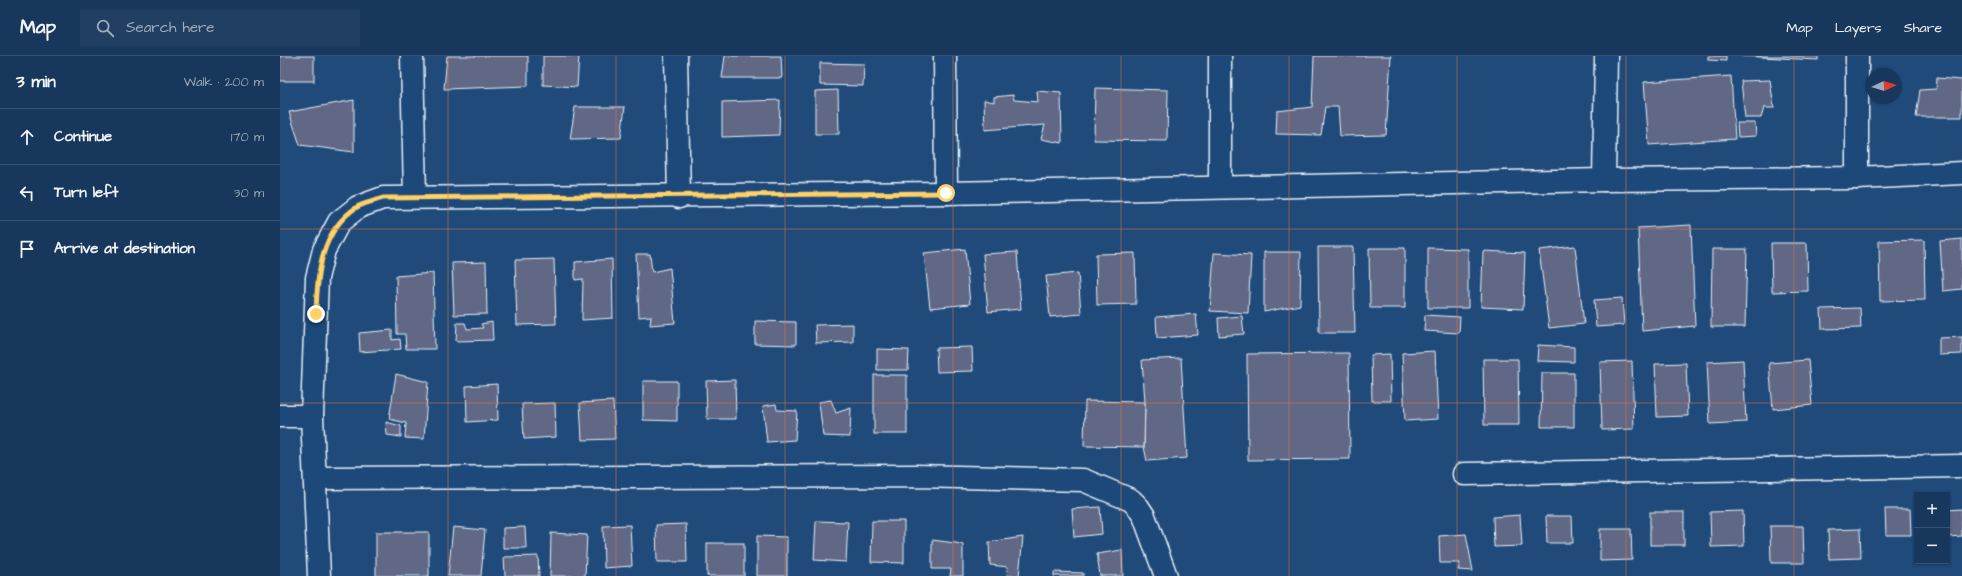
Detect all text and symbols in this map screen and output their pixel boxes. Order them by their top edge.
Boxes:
search box [80,10,360,46]
text: Map [20,14,56,41]
icon: search [94,17,116,39]
text: Search here [126,17,215,38]
text: Map [1786,18,1813,38]
text: Layers [1835,18,1882,38]
text: Share [1904,18,1942,38]
north arrow [1866,68,1902,104]
text: 3 min [16,70,56,94]
text: Walk · 200 m [184,73,264,91]
icon: ahead [16,126,38,148]
text: Continue [54,126,112,147]
text: 170 m [231,128,264,146]
icon: left [16,182,38,204]
text: Turn left [54,182,118,203]
text: 30 m [234,184,264,202]
route start [937,184,955,202]
icon: arrive [16,238,38,260]
text: Arrive at destination [54,238,195,259]
route end [307,305,325,323]
map controls [1914,492,1950,564]
button: + [1914,492,1950,528]
button: − [1914,528,1950,564]

